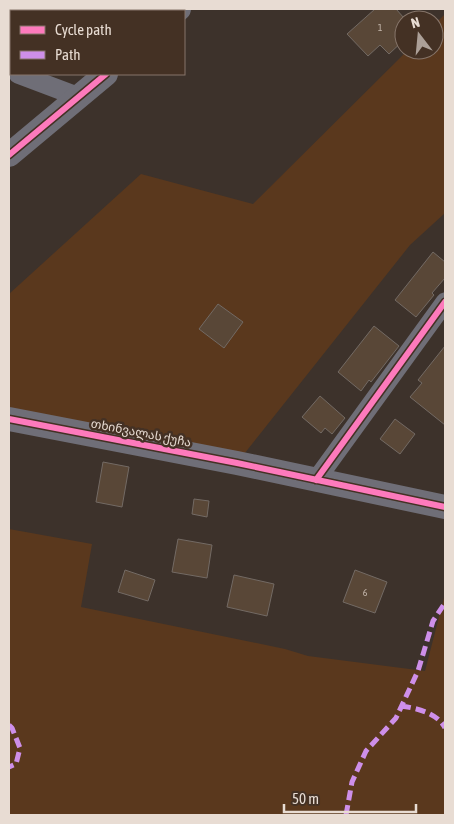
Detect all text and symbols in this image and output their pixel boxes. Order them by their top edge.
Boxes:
legend [10,10,185,75]
north arrow [394,10,444,60]
text: N [409,14,422,31]
text: Cycle path [55,21,112,38]
house number: 1 [378,22,383,33]
text: Path [55,46,81,63]
street label: თხინვალას ქუჩა [90,416,192,451]
house number: 6 [363,587,368,598]
scale bar [284,782,416,814]
text: 50 m [292,790,319,807]

